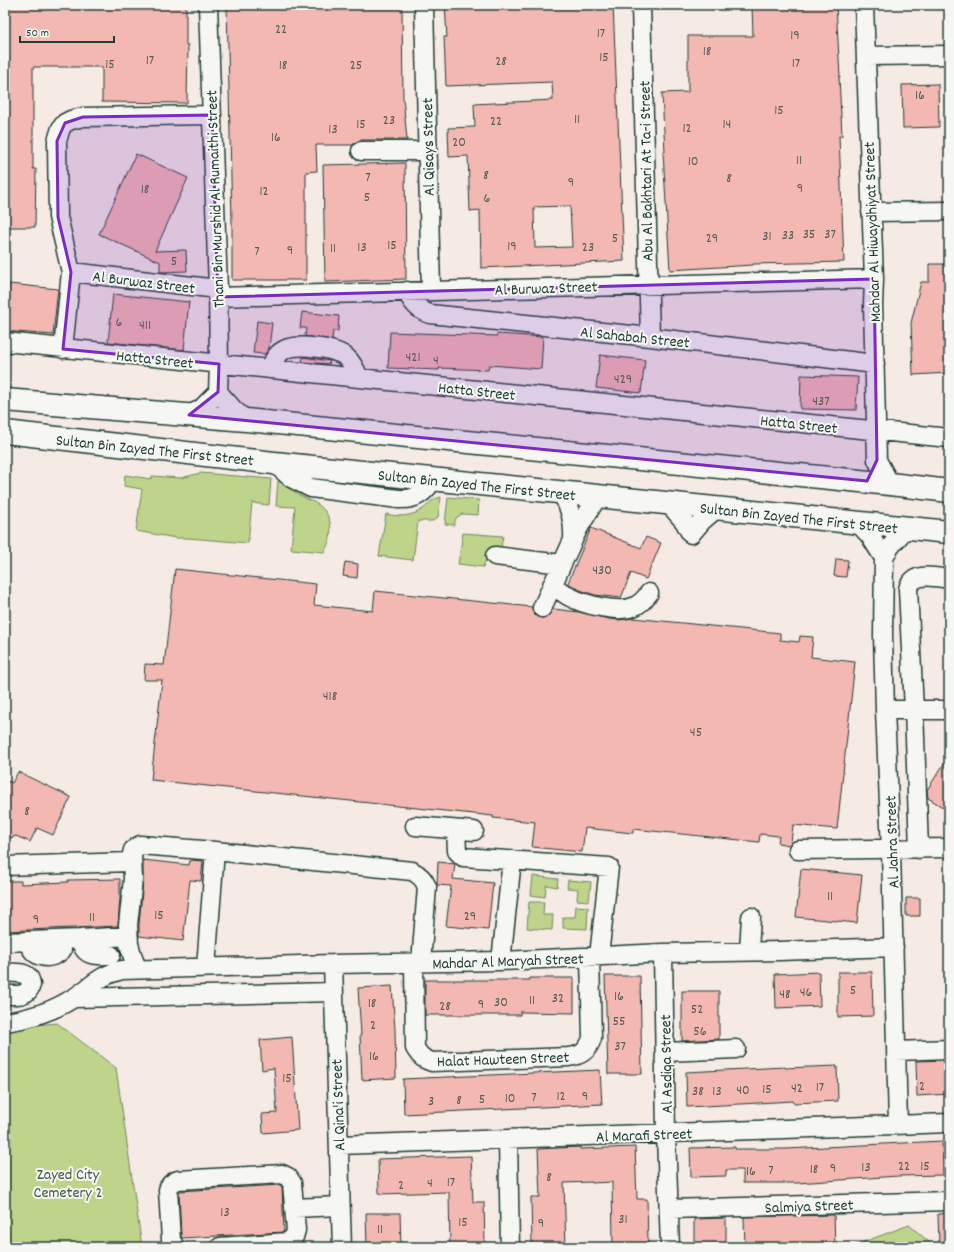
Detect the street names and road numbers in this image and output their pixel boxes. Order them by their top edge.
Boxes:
street label: Abu Al Bakhtari At Ta-i Street [634,80,661,261]
street label: Thani Bin Murshid Al Rumaithi Street [201,89,232,308]
street label: Al Qisays Street [417,97,442,196]
street label: Mahdar Al Hiwaydhiyat Street [859,141,888,323]
street label: Al Burwaz Street [91,266,196,301]
street label: Al Burwaz Street [494,276,598,303]
street label: Al Sahabah Street [579,321,691,356]
street label: Hatta Street [115,345,195,376]
street label: Hatta Street [437,377,517,408]
street label: Hatta Street [759,410,839,441]
street label: Sultan Bin Zayed The First Street [55,430,255,473]
street label: Sultan Bin Zayed The First Street [377,465,577,508]
street label: Sultan Bin Zayed The First Street [699,498,899,541]
street label: Al Jahra Street [880,795,907,889]
street label: Mahdar Al Maryah Street [432,948,584,977]
street label: Al Asdiqa Street [655,1014,680,1114]
street label: Halat Hawteen Street [436,1047,570,1074]
street label: Al Qina'i Street [326,1058,353,1151]
street label: Al Marafi Street [595,1123,693,1150]
street label: Salmiya Street [764,1194,854,1221]

